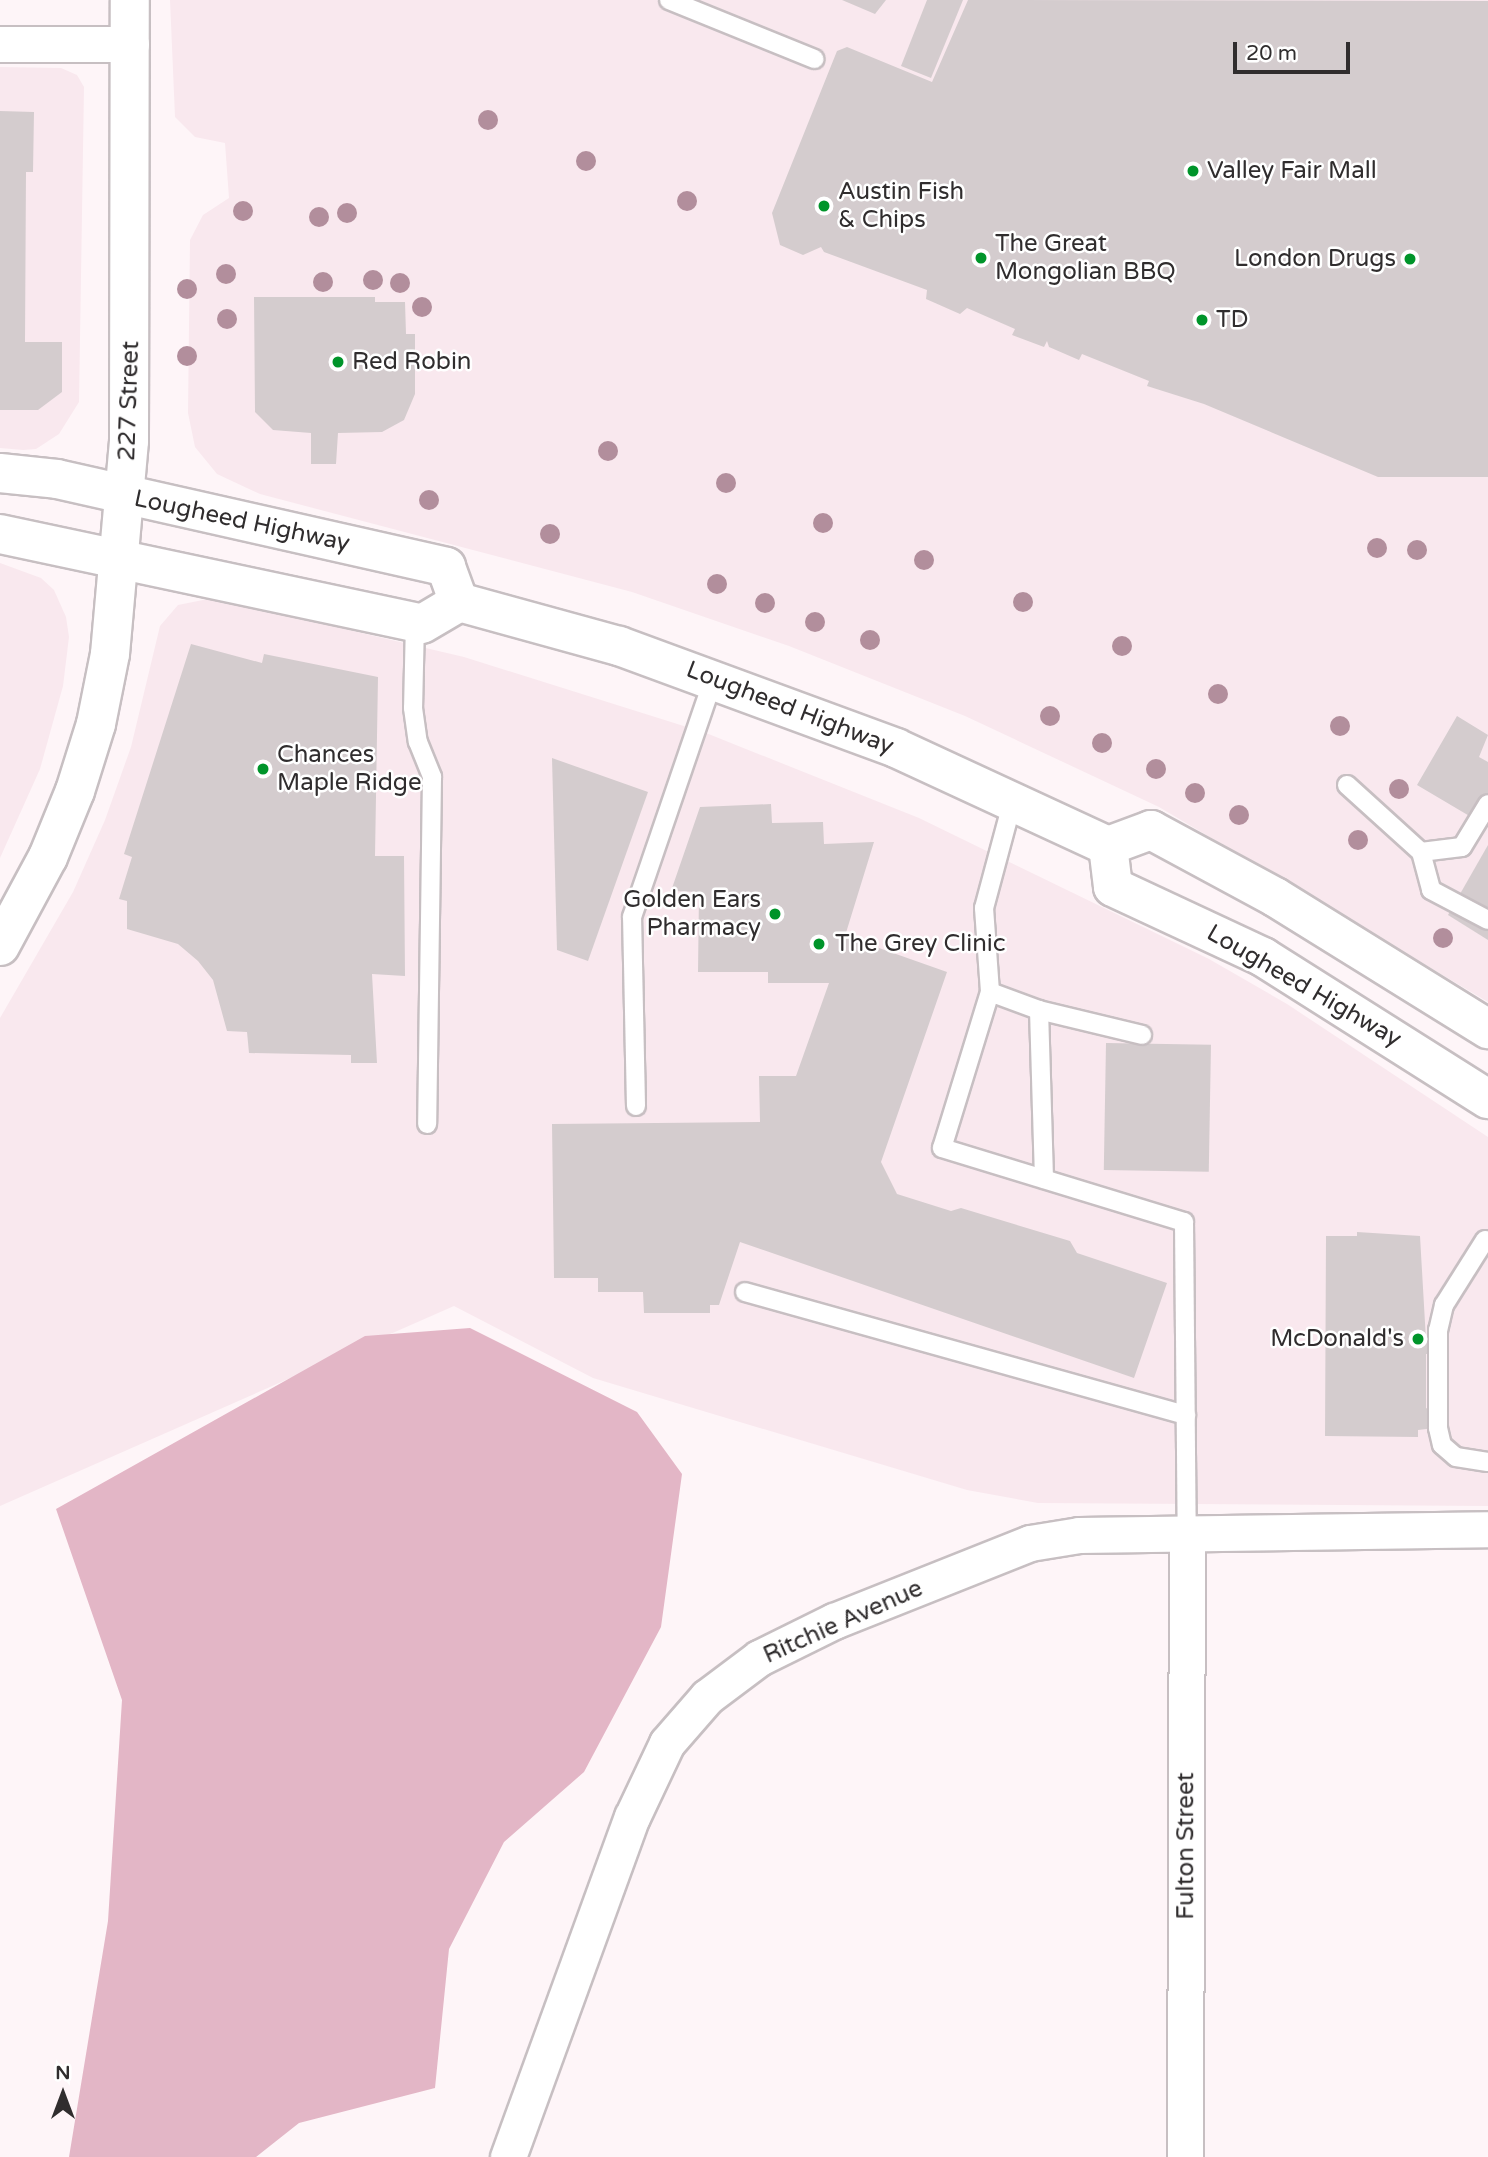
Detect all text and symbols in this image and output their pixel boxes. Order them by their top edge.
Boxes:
scale bar [1236,28,1353,72]
text: 20 m [1246,41,1297,66]
place label: Valley Fair Mall [1207,157,1377,185]
marker: Valley Fair Mall [1185,163,1201,179]
place label: Austin Fish & Chips [838,178,964,234]
marker: Austin Fish & Chips [816,198,832,214]
place label: The Great Mongolian BBQ [995,230,1176,286]
place label: London Drugs [1234,245,1396,273]
marker: The Great Mongolian BBQ [973,250,989,266]
marker: London Drugs [1402,251,1418,267]
place label: TD [1216,306,1249,334]
marker: TD [1194,312,1210,328]
street label: 227 Street [113,341,145,461]
place label: Red Robin [352,348,471,376]
marker: Red Robin [330,354,346,370]
street label: Lougheed Highway [132,484,352,558]
street label: Lougheed Highway [682,655,898,761]
place label: Chances Maple Ridge [277,741,422,797]
marker: Chances Maple Ridge [255,761,271,777]
place label: Golden Ears Pharmacy [623,886,761,942]
marker: Golden Ears Pharmacy [767,906,783,922]
street label: Lougheed Highway [1202,919,1406,1053]
place label: The Grey Clinic [835,930,1006,958]
marker: The Grey Clinic [809,934,829,954]
place label: McDonald's [1270,1325,1404,1353]
marker: McDonald's [1410,1331,1426,1347]
street label: Ritchie Avenue [759,1574,927,1670]
street label: Fulton Street [1172,1772,1200,1920]
north arrow [28,2059,98,2129]
text: N [55,2062,71,2084]

